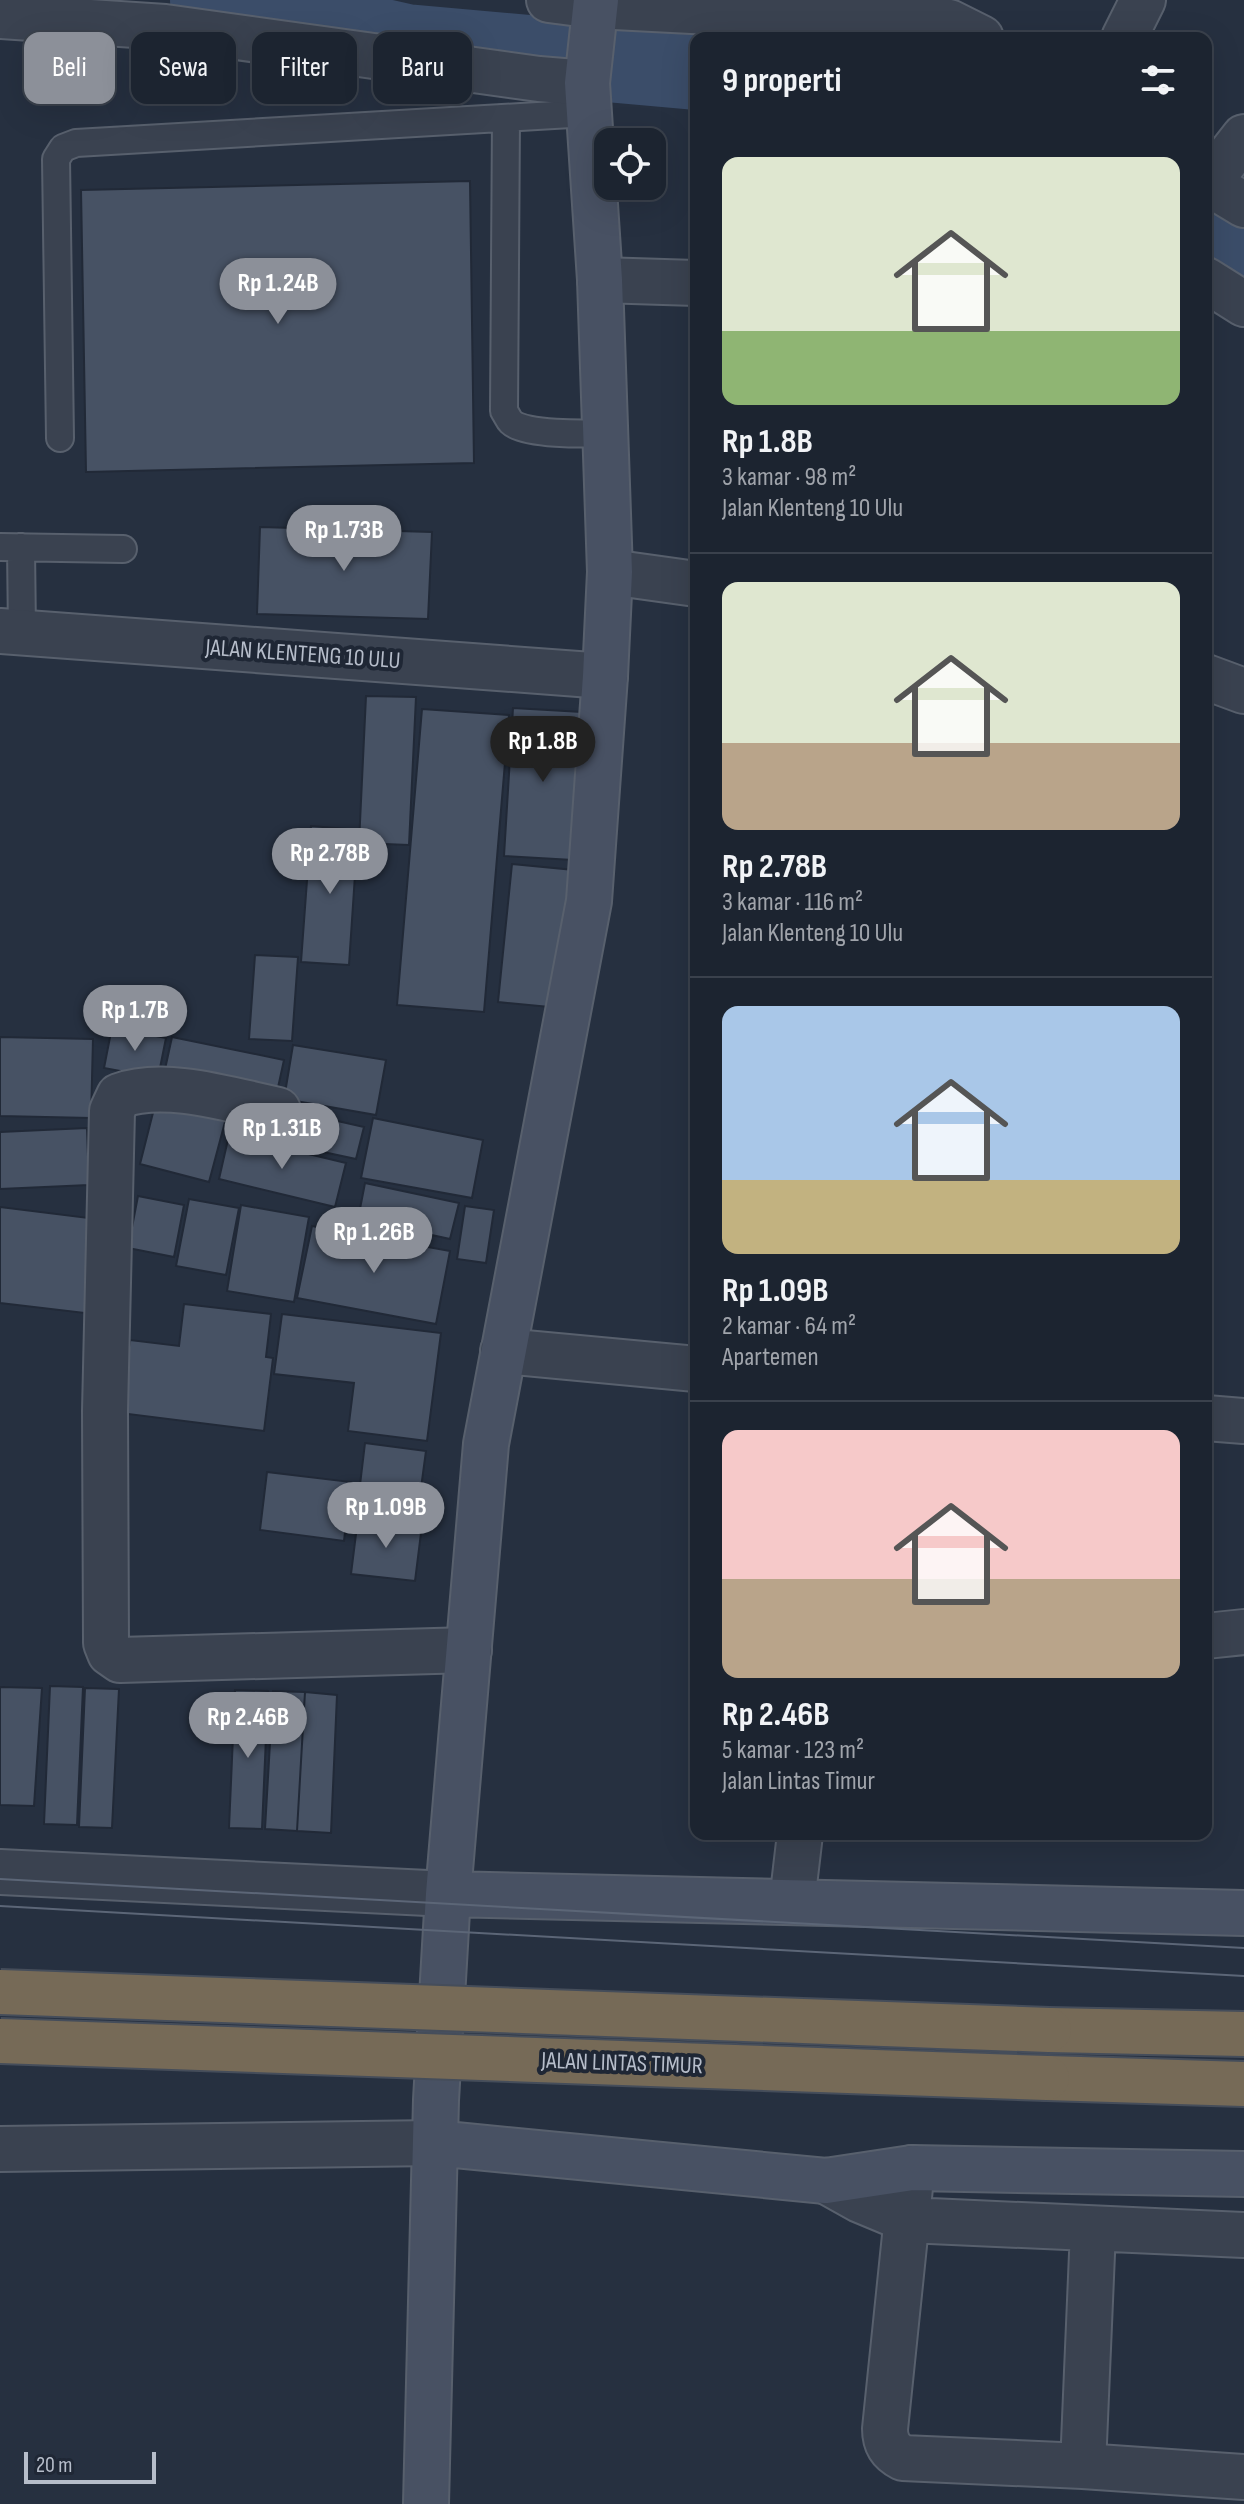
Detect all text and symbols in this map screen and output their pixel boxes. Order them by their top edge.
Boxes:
chip: Beli [24,32,115,104]
chip: Sewa [131,32,236,104]
chip: Filter [252,32,357,104]
chip: Baru [373,32,472,104]
icon: filters [1136,58,1180,102]
text: 9 properti [722,60,841,101]
map controls [594,128,666,200]
button: locate [594,128,666,200]
icon: home [879,209,1023,353]
pin: Rp 1.24B [195,258,361,326]
text: Rp 1.24B [237,268,319,299]
text: Rp 1.8B [722,421,813,462]
text: 3 kamar · 98 m² [722,462,856,493]
text: Jalan Klenteng 10 Ulu [722,493,903,524]
pin: Rp 1.73B [261,505,427,573]
text: Rp 1.73B [304,515,384,546]
street label: JALAN KLENTENG 10 ULU [204,633,401,675]
icon: home [879,634,1023,778]
pin: Rp 1.8B [469,716,617,784]
text: Rp 1.8B [508,726,578,757]
pin: Rp 2.78B [247,828,413,896]
text: Rp 2.78B [290,838,370,869]
text: Rp 2.78B [722,846,827,887]
text: 3 kamar · 116 m² [722,887,863,918]
text: Jalan Klenteng 10 Ulu [722,918,903,949]
pin: Rp 1.7B [61,985,209,1053]
text: Rp 1.7B [101,995,169,1026]
icon: home [879,1058,1023,1202]
pin: Rp 1.31B [199,1103,365,1171]
text: Rp 1.31B [242,1113,322,1144]
pin: Rp 1.26B [291,1207,457,1275]
text: Rp 1.26B [333,1217,415,1248]
text: Rp 1.09B [722,1270,828,1311]
text: 2 kamar · 64 m² [722,1311,856,1342]
text: Apartemen [722,1342,819,1373]
pin: Rp 1.09B [303,1482,469,1550]
icon: home [879,1482,1023,1626]
text: Rp 1.09B [345,1492,427,1523]
pin: Rp 2.46B [165,1692,331,1760]
text: Rp 2.46B [722,1694,830,1735]
text: Rp 2.46B [207,1702,289,1733]
text: 5 kamar · 123 m² [722,1735,864,1766]
text: Jalan Lintas Timur [722,1766,875,1797]
street label: JALAN LINTAS TIMUR [540,2046,703,2080]
scale bar [24,2448,156,2484]
text: 20 m [36,2452,73,2479]

